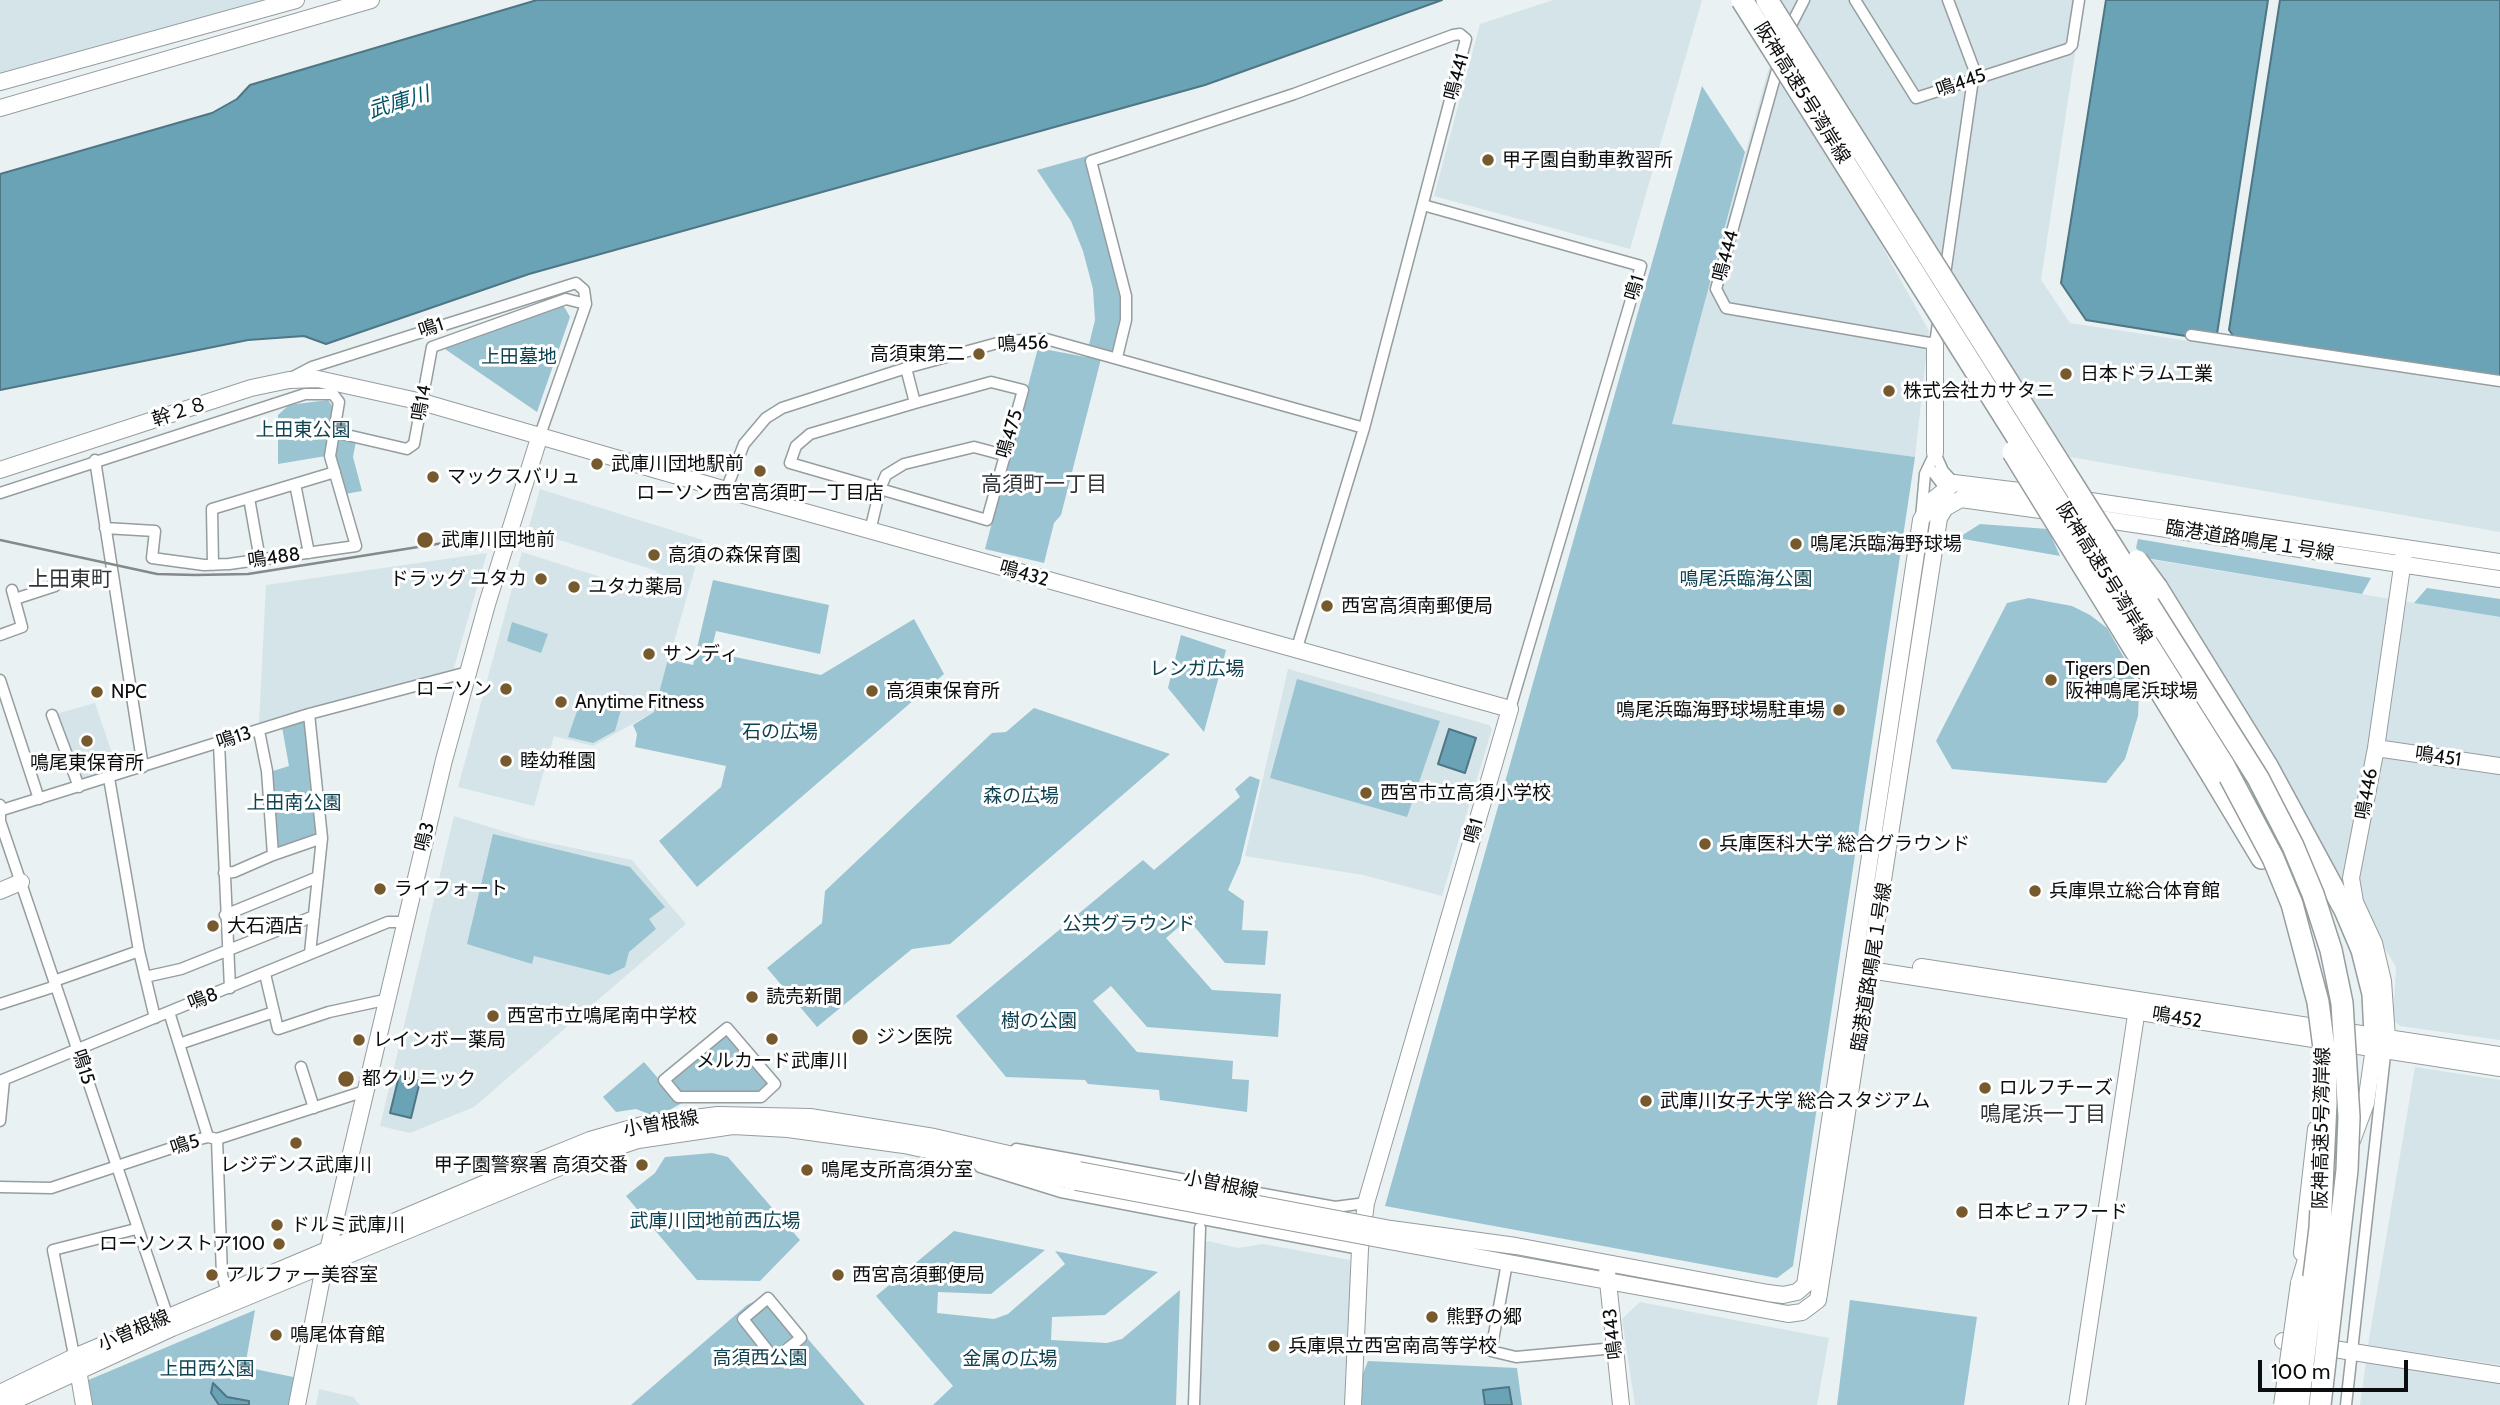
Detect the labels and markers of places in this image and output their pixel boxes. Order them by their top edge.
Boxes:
place label: 甲子園自動車教習所 [1502,149,1673,171]
marker: 甲子園自動車教習所 [1480,152,1496,168]
place label: 高須東第二 [870,343,965,365]
marker: 高須東第二 [971,346,987,362]
place label: 日本ドラム工業 [2080,363,2213,385]
marker: 日本ドラム工業 [2058,366,2074,382]
place label: 株式会社カサタニ [1903,380,2055,402]
marker: 株式会社カサタニ [1881,383,1897,399]
place label: 武庫川団地駅前 [611,453,744,475]
marker: 武庫川団地駅前 [589,456,605,472]
marker: ローソン西宮高須町一丁目店 [752,463,768,479]
place label: マックスバリュ [447,466,580,488]
marker: マックスバリュ [425,469,441,485]
place label: ローソン西宮高須町一丁目店 [637,482,883,504]
place label: 武庫川団地前 [441,529,555,551]
marker: 武庫川団地前 [415,530,435,550]
place label: 鳴尾浜臨海野球場 [1810,533,1962,555]
marker: 鳴尾浜臨海野球場 [1788,536,1804,552]
place label: 高須の森保育園 [668,544,801,566]
marker: 高須の森保育園 [646,547,662,563]
place label: ドラッグ ユタカ [390,568,527,590]
marker: ドラッグ ユタカ [533,571,549,587]
place label: ユタカ薬局 [588,576,683,598]
marker: ユタカ薬局 [566,579,582,595]
place label: 西宮高須南郵便局 [1341,595,1493,617]
marker: 西宮高須南郵便局 [1319,598,1335,614]
place label: サンディ [663,643,739,665]
marker: サンディ [641,646,657,662]
place label: Tigers Den 阪神鳴尾浜球場 [2065,658,2198,702]
marker: Tigers Den 阪神鳴尾浜球場 [2043,672,2059,688]
place label: ローソン [416,678,492,700]
place label: 高須東保育所 [886,680,1000,702]
place label: NPC [111,681,147,703]
marker: ローソン [498,681,514,697]
marker: 高須東保育所 [864,683,880,699]
marker: NPC [89,684,105,700]
place label: Anytime Fitness [575,691,704,713]
marker: Anytime Fitness [553,694,569,710]
place label: 鳴尾浜臨海野球場駐車場 [1616,699,1825,721]
marker: 鳴尾浜臨海野球場駐車場 [1831,702,1847,718]
marker: 鳴尾東保育所 [79,733,95,749]
place label: 睦幼稚園 [520,750,596,772]
place label: 鳴尾東保育所 [30,752,144,774]
marker: 睦幼稚園 [498,753,514,769]
place label: 西宮市立高須小学校 [1380,782,1551,804]
marker: 西宮市立高須小学校 [1358,785,1374,801]
place label: 兵庫医科大学 総合グラウンド [1719,833,1970,855]
marker: 兵庫医科大学 総合グラウンド [1697,836,1713,852]
place label: ライフォート [394,878,508,900]
place label: 兵庫県立総合体育館 [2049,880,2220,902]
marker: ライフォート [372,881,388,897]
marker: 兵庫県立総合体育館 [2027,883,2043,899]
place label: 大石酒店 [227,915,303,937]
marker: 大石酒店 [205,918,221,934]
place label: 読売新聞 [766,986,842,1008]
marker: 読売新聞 [744,989,760,1005]
place label: 西宮市立鳴尾南中学校 [507,1005,697,1027]
marker: 西宮市立鳴尾南中学校 [485,1008,501,1024]
place label: ジン医院 [876,1026,952,1048]
marker: ジン医院 [850,1027,870,1047]
place label: レインボー薬局 [373,1029,506,1051]
marker: メルカード武庫川 [764,1031,780,1047]
marker: レインボー薬局 [351,1032,367,1048]
place label: メルカード武庫川 [696,1050,848,1072]
place label: 都クリニック [362,1068,476,1090]
marker: 都クリニック [336,1069,356,1089]
place label: ロルフチーズ [1999,1077,2113,1099]
marker: ロルフチーズ [1977,1080,1993,1096]
place label: 武庫川女子大学 総合スタジアム [1660,1090,1930,1112]
marker: 武庫川女子大学 総合スタジアム [1638,1093,1654,1109]
marker: レジデンス武庫川 [288,1135,304,1151]
place label: レジデンス武庫川 [220,1154,372,1176]
place label: 甲子園警察署 高須交番 [434,1154,628,1176]
marker: 甲子園警察署 高須交番 [634,1157,650,1173]
place label: 鳴尾支所高須分室 [821,1159,973,1181]
marker: 鳴尾支所高須分室 [799,1162,815,1178]
place label: 日本ピュアフード [1976,1201,2128,1223]
marker: 日本ピュアフード [1954,1204,1970,1220]
place label: ドルミ武庫川 [291,1214,405,1236]
marker: ドルミ武庫川 [269,1217,285,1233]
place label: ローソンストア100 [99,1233,265,1255]
marker: ローソンストア100 [271,1236,287,1252]
place label: アルファー美容室 [226,1264,378,1286]
place label: 西宮高須郵便局 [852,1264,985,1286]
marker: アルファー美容室 [204,1267,220,1283]
marker: 西宮高須郵便局 [830,1267,846,1283]
place label: 熊野の郷 [1446,1306,1522,1328]
marker: 熊野の郷 [1424,1309,1440,1325]
place label: 鳴尾体育館 [290,1324,385,1346]
marker: 鳴尾体育館 [268,1327,284,1343]
place label: 兵庫県立西宮南高等学校 [1288,1335,1497,1357]
marker: 兵庫県立西宮南高等学校 [1266,1338,1282,1354]

